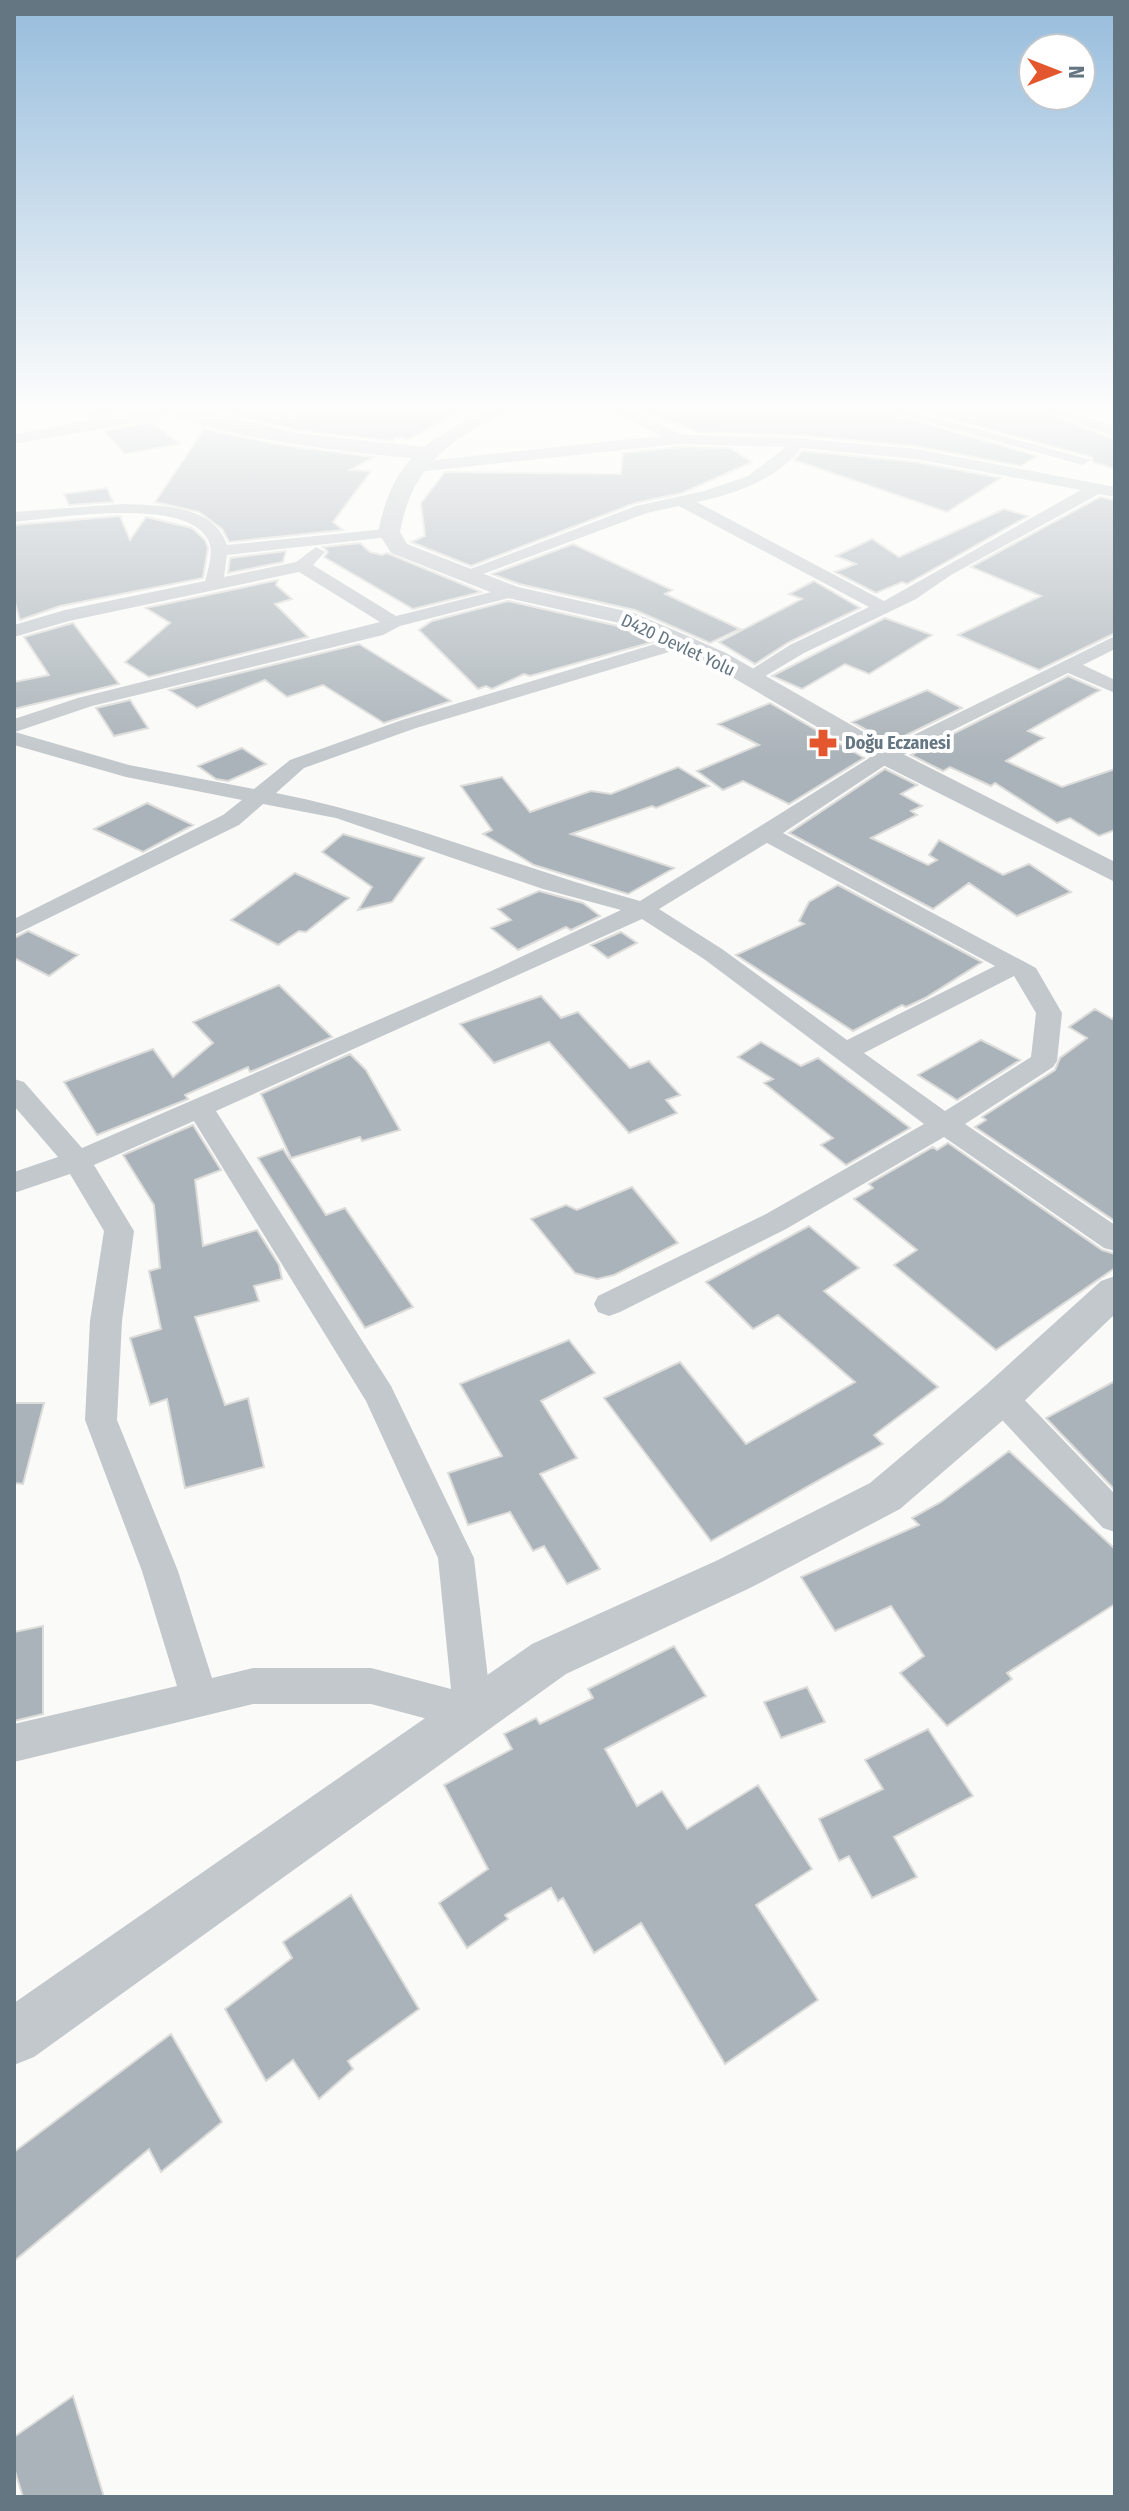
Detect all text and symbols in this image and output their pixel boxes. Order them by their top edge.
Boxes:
north arrow [1017,32,1097,112]
text: N [1063,65,1090,79]
street label: D420 Devlet Yolu [618,609,738,681]
pharmacy icon: Doğu Eczanesi [808,728,838,758]
place label: Doğu Eczanesi [845,732,951,754]

